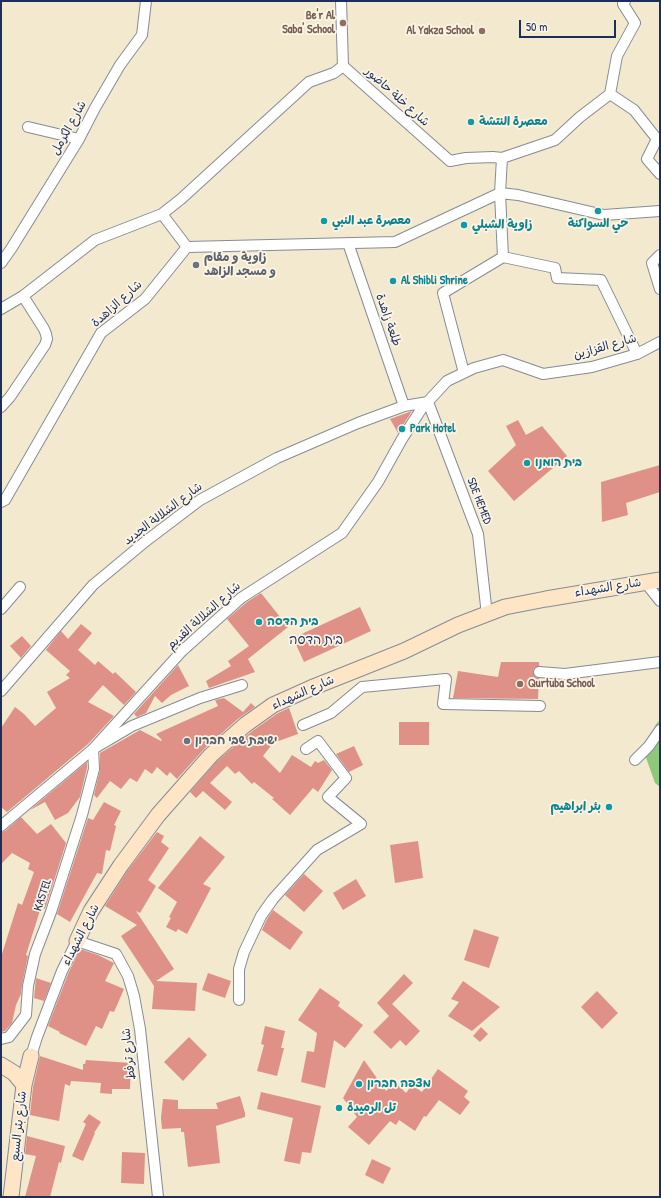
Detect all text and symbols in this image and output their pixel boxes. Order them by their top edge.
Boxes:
place label: Be'r Al Saba' School [282,9,335,37]
scale bar [521,12,618,38]
marker: Be'r Al Saba' School [338,18,348,28]
text: 50 m [526,18,547,35]
place label: Al Yakza School [407,24,474,38]
marker: Al Yakza School [477,26,487,36]
street label: شارع خلة حاضور [362,64,432,130]
street label: شارع الكرمل [48,98,90,158]
place label: معصرة النتشة [479,115,548,129]
marker: معصرة النتشة [466,117,476,127]
marker: حي السواكنة [593,206,603,216]
place label: معصرة عبد النبي [332,214,411,228]
marker: معصرة عبد النبي [319,216,329,226]
place label: حي السواكنة [568,217,628,231]
place label: زاوية الشبلي [472,218,532,232]
marker: زاوية الشبلي [459,220,469,230]
place label: زاوية و مقام و مسجد الزاهد [204,251,276,279]
marker: زاوية و مقام و مسجد الزاهد [191,260,201,270]
place label: Al Shibli Shrine [401,274,468,288]
marker: Al Shibli Shrine [388,276,398,286]
street label: شارع الزاهدة [89,277,145,331]
street label: طلعة زاهدة [372,292,404,348]
street label: شارع القزازين [572,331,638,363]
place label: Park Hotel [410,422,455,436]
marker: Park Hotel [397,424,407,434]
place label: בית רומנו [535,456,582,470]
marker: בית רומנו [522,458,532,468]
street label: SDE HEMED [464,476,494,526]
street label: شارع الشلالة الجديد [121,480,205,548]
street label: شارع الشهداء [574,576,642,600]
street label: شارع الشلالة القديم [164,579,244,653]
place label: בית הדסה [267,615,318,629]
marker: בית הדסה [254,617,264,627]
district label: בית הדסה [289,633,343,649]
street label: شارع الشهداء [269,673,337,713]
place label: Qurtuba School [528,677,595,691]
marker: Qurtuba School [515,679,525,689]
place label: ישיבת שבי חברון [195,734,277,748]
marker: ישיבת שבי חברון [182,736,192,746]
place label: بئر ابراهيم [550,800,601,814]
marker: بئر ابراهيم [604,802,614,812]
street label: KASTEL [31,877,55,913]
street label: شارع الشهداء [59,902,103,968]
street label: شارع ترفط [119,1027,139,1081]
place label: מצפה חברון [367,1077,431,1091]
marker: מצפה חברון [354,1079,364,1089]
street label: شارع بئر السبع [8,1090,30,1162]
place label: تل الرميدة [347,1101,396,1115]
marker: تل الرميدة [334,1103,344,1113]

